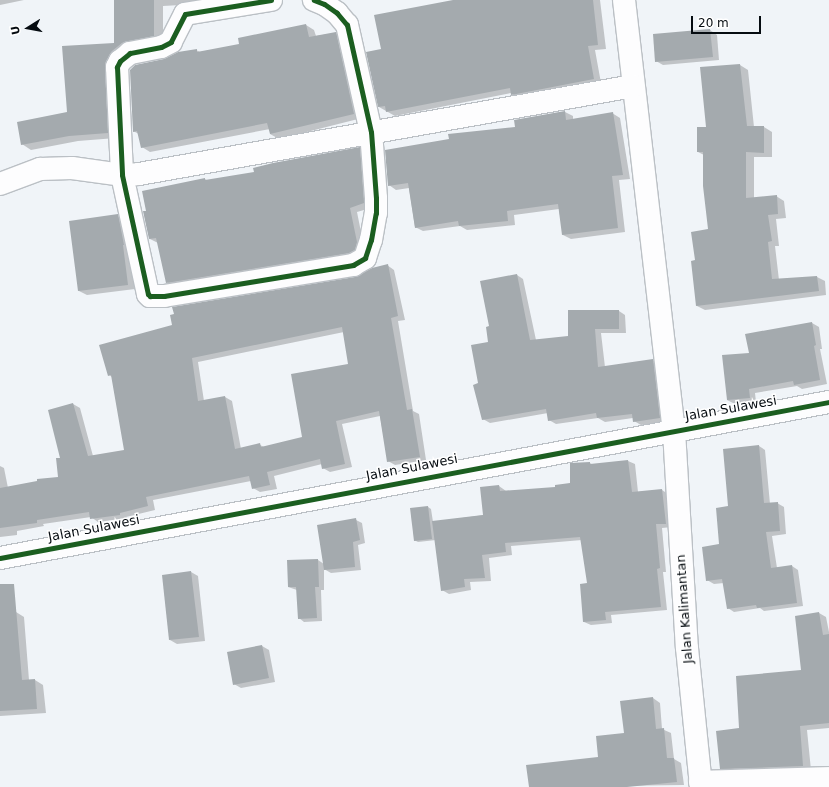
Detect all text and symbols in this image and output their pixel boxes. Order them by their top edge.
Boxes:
north arrow [8,8,48,48]
scale bar [693,8,763,34]
text: 20 m [698,16,729,30]
text: U [8,25,23,36]
street label: Jalan Sulawesi [684,393,778,425]
street label: Jalan Sulawesi [365,451,459,485]
street label: Jalan Sulawesi [47,512,141,546]
street label: Jalan Kalimantan [673,554,697,664]

